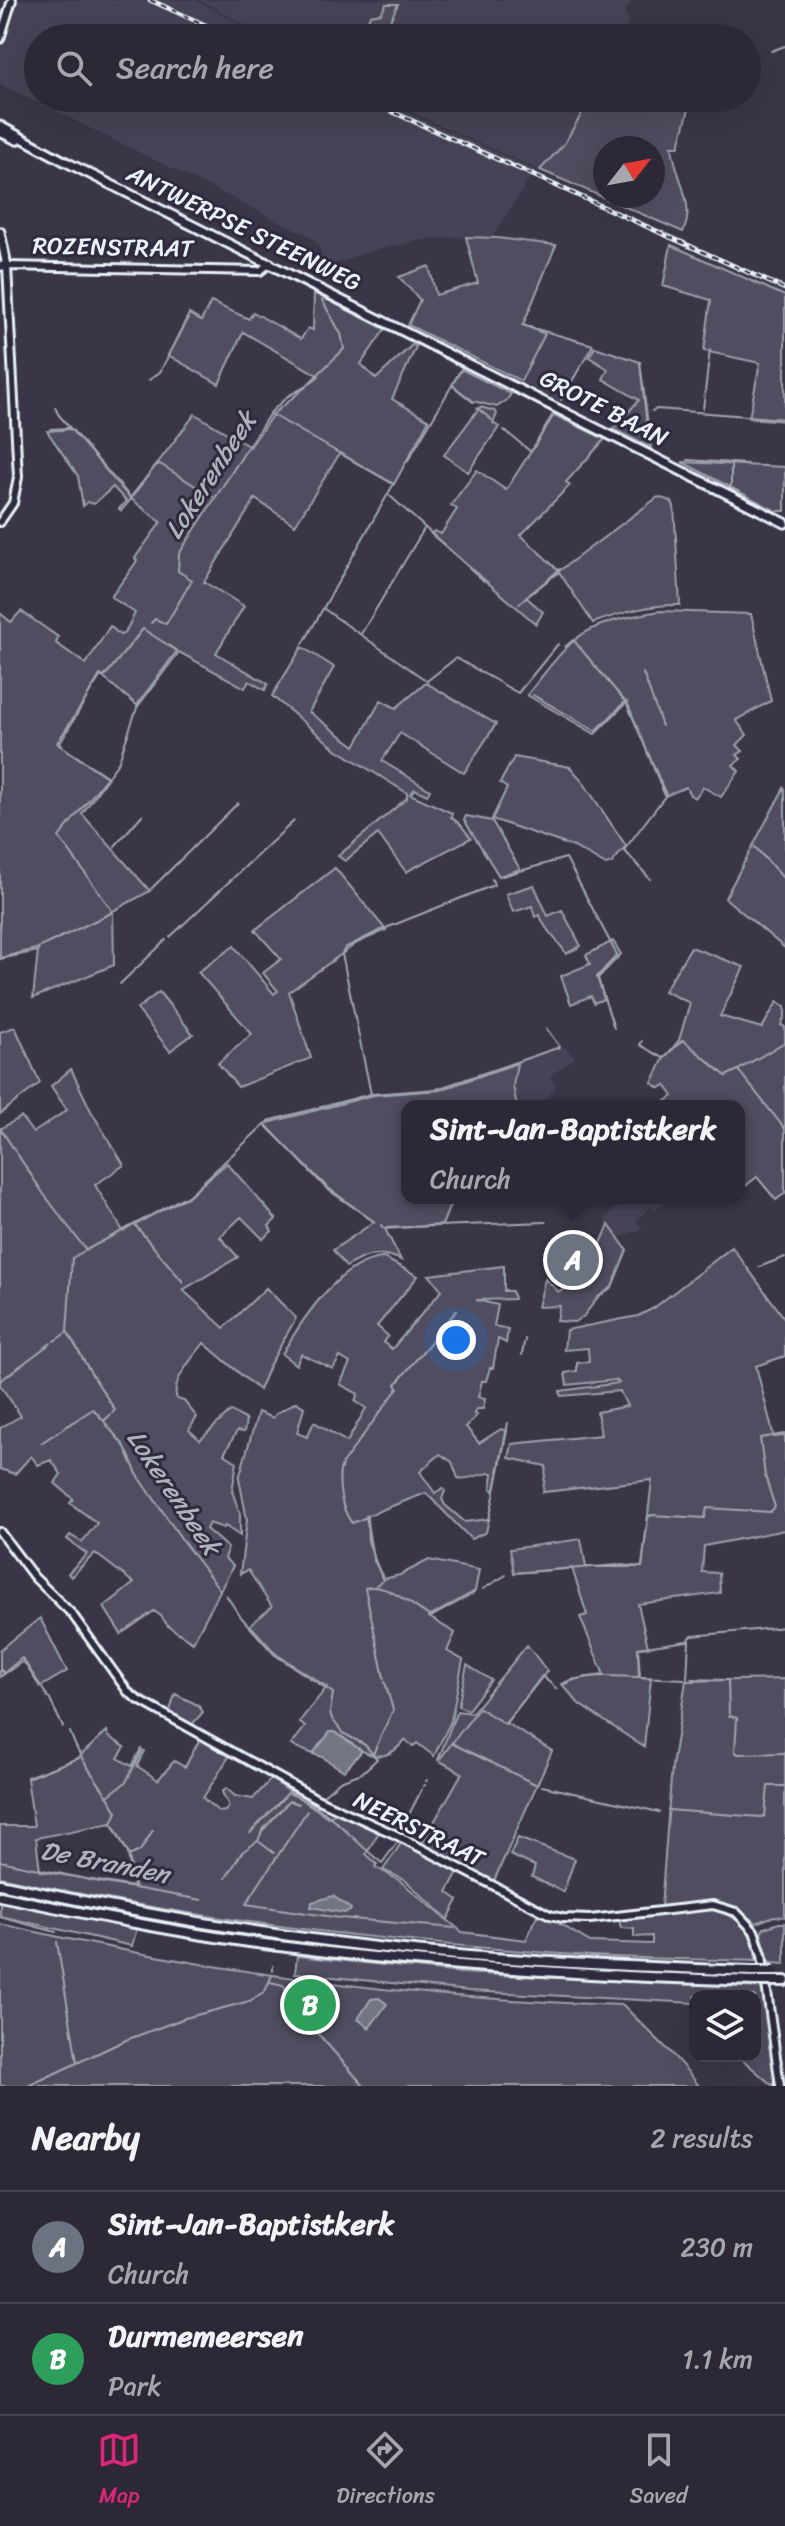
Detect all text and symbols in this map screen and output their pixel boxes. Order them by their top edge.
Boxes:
search box [24,24,761,112]
text: Search here [116,41,274,95]
icon: search [52,46,96,90]
north arrow [593,136,665,208]
street label: ANTWERPSE STEENWEG [119,152,369,303]
street label: ROZENSTRAAT [32,225,195,269]
street label: GROTE BAAN [532,358,676,459]
water label: Lokerenbeek [151,399,270,548]
popup [401,1100,745,1204]
text: Sint-Jan-Baptistkerk [430,1102,716,1156]
text: Church [430,1156,511,1202]
pin: A [547,1230,599,1290]
your location [436,1320,476,1360]
water label: Lokerenbeek [115,1419,235,1567]
street label: NEERSTRAAT [346,1779,494,1880]
water label: De Branden [37,1827,176,1898]
pin: B [284,1975,336,2035]
map controls [689,1990,761,2062]
button: layers [689,1990,761,2062]
text: Nearby [32,2108,140,2168]
text: 2 results [651,2115,753,2161]
text: Sint-Jan-Baptistkerk [108,2197,394,2251]
text: A [49,2224,67,2270]
text: 230 m [681,2224,753,2270]
text: Church [108,2251,189,2297]
text: Durmemeersen [108,2309,304,2363]
text: B [50,2336,66,2382]
text: 1.1 km [682,2336,753,2382]
text: Park [108,2363,161,2409]
tab: Map [97,2428,141,2515]
tab: Directions [336,2428,435,2515]
tab: Saved [630,2428,688,2515]

